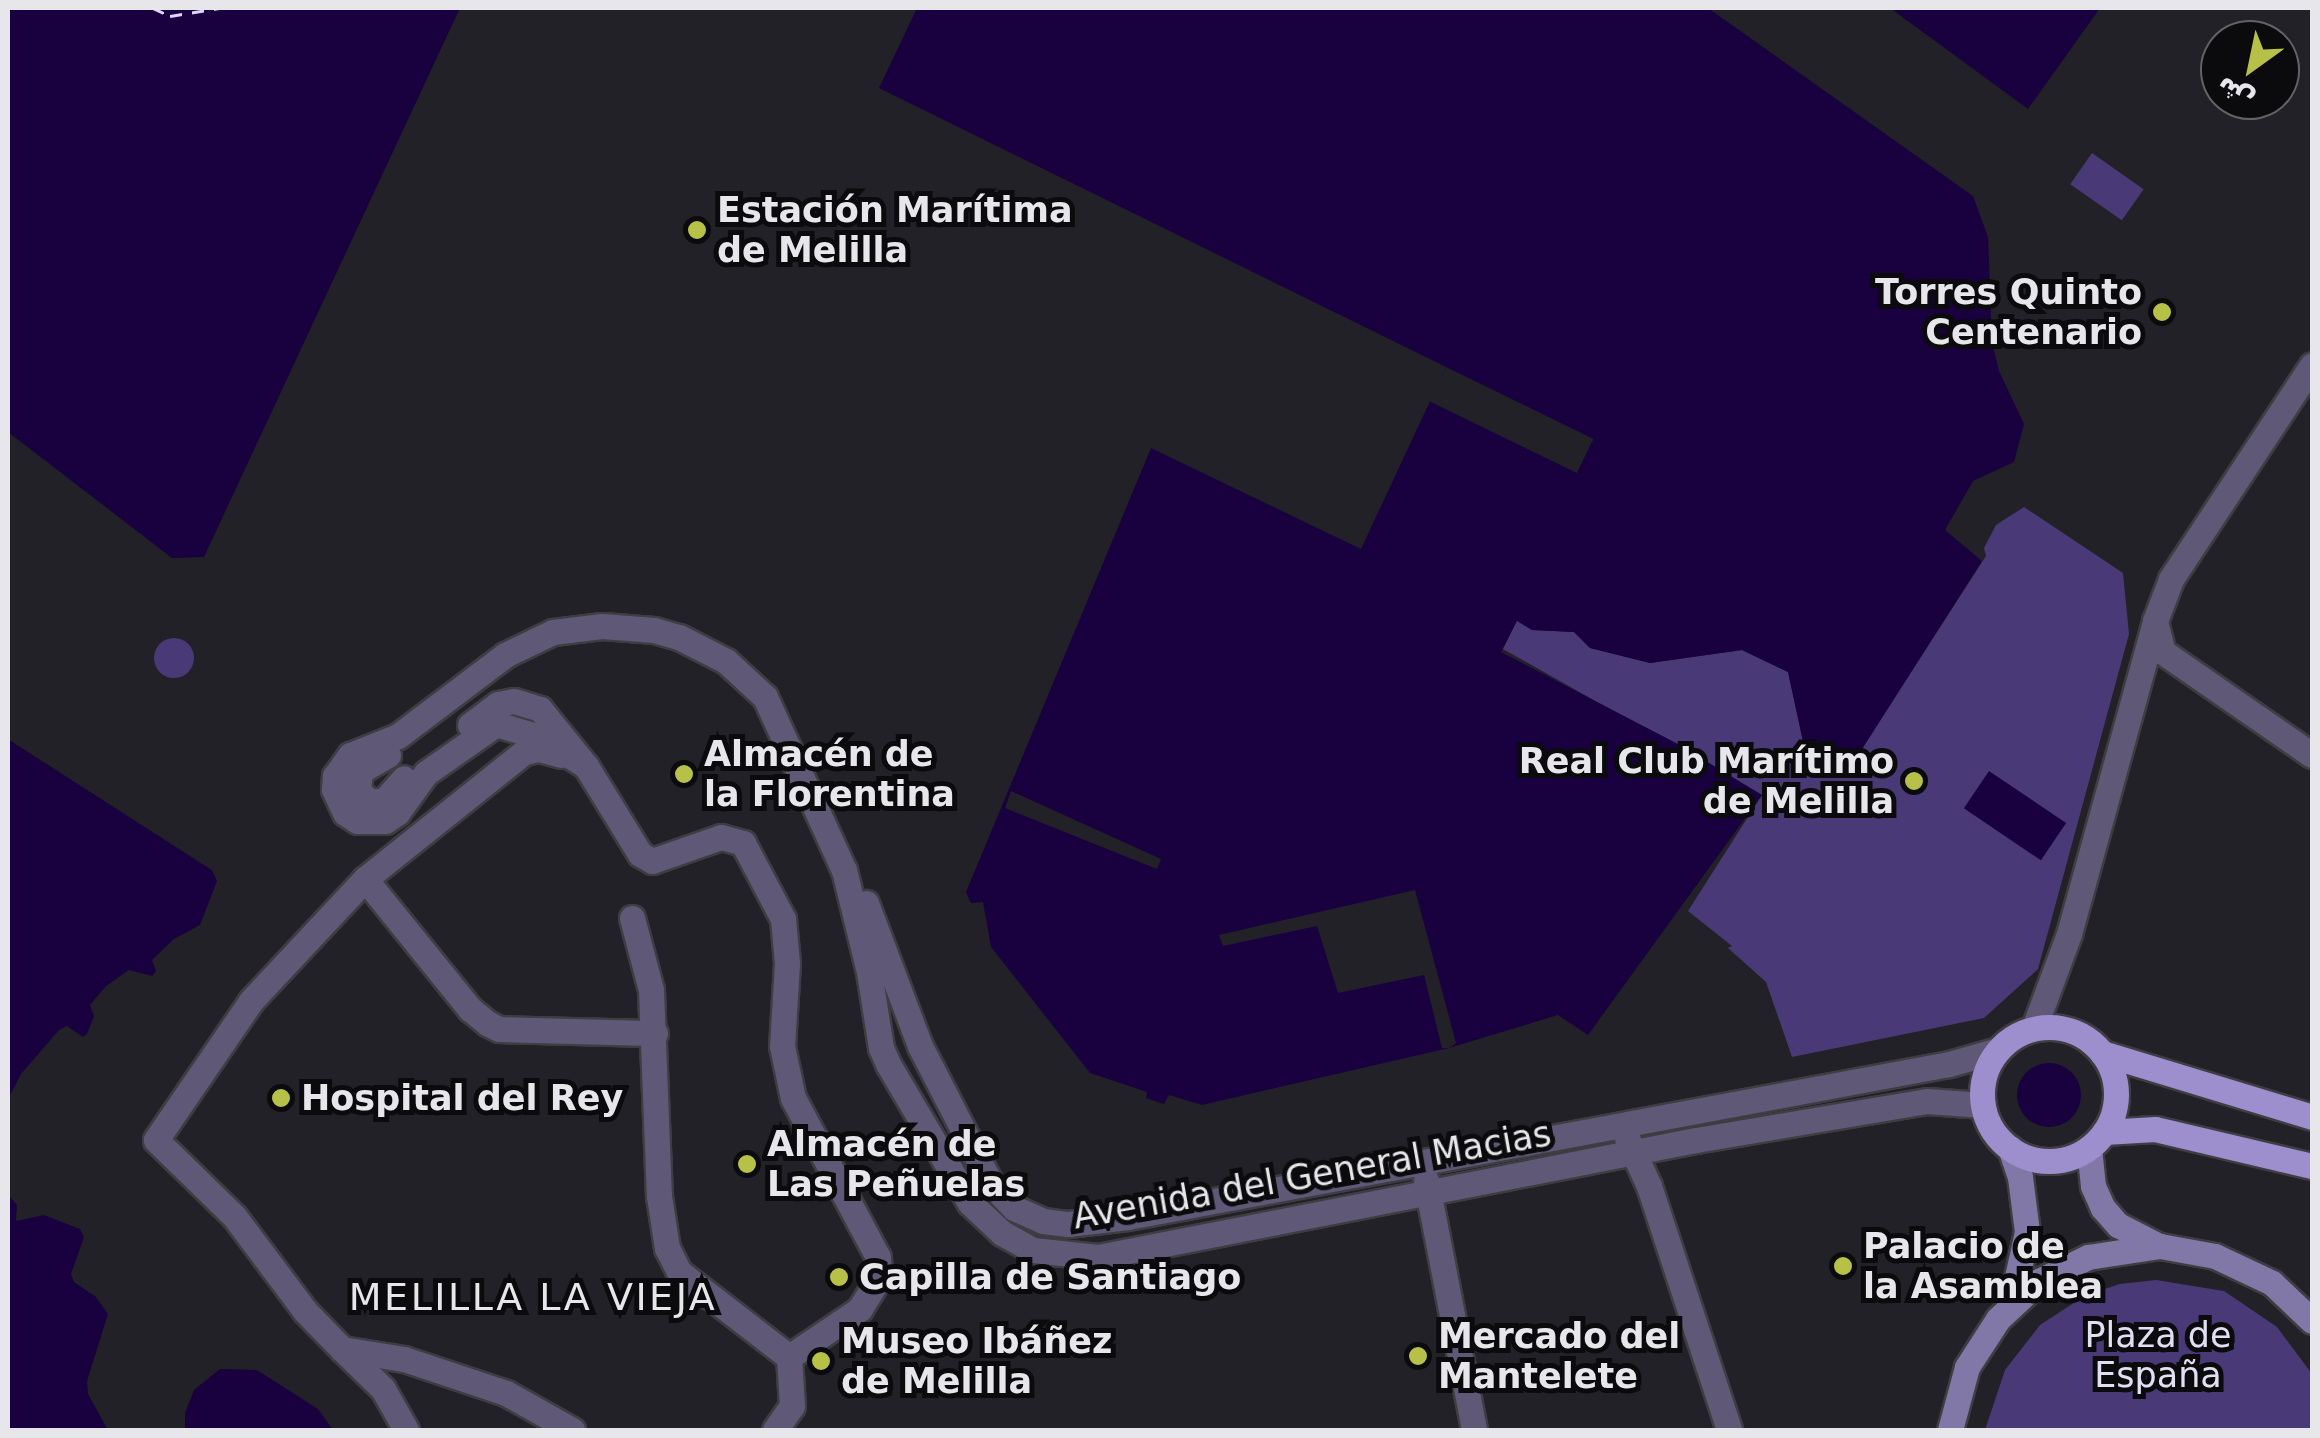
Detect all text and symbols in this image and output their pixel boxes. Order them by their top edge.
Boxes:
north arrow [2200,20,2300,120]
text: ش [2209,70,2260,118]
place label: Estación Marítima de Melilla [717,189,1073,271]
marker: Estación Marítima de Melilla [686,219,708,241]
place label: Torres Quinto Centenario [1875,271,2142,353]
marker: Torres Quinto Centenario [2151,301,2173,323]
place label: Almacén de la Florentina [704,733,955,815]
place label: Real Club Marítimo de Melilla [1519,740,1894,822]
marker: Almacén de la Florentina [673,763,695,785]
marker: Real Club Marítimo de Melilla [1903,770,1925,792]
place label: Hospital del Rey [301,1077,623,1119]
marker: Hospital del Rey [270,1087,292,1109]
street label: Avenida del General Macias [1070,1112,1554,1238]
place label: Almacén de Las Peñuelas [767,1123,1025,1205]
marker: Almacén de Las Peñuelas [736,1153,758,1175]
place label: Palacio de la Asamblea [1863,1225,2103,1307]
marker: Palacio de la Asamblea [1832,1255,1854,1277]
place label: Capilla de Santiago [859,1256,1241,1298]
marker: Capilla de Santiago [828,1266,850,1288]
district label: MELILLA LA VIEJA [349,1275,717,1321]
park label: Plaza de España [2085,1314,2231,1396]
place label: Mercado del Mantelete [1438,1315,1680,1397]
place label: Museo Ibáñez de Melilla [841,1320,1112,1402]
marker: Mercado del Mantelete [1407,1345,1429,1367]
marker: Museo Ibáñez de Melilla [810,1350,832,1372]

